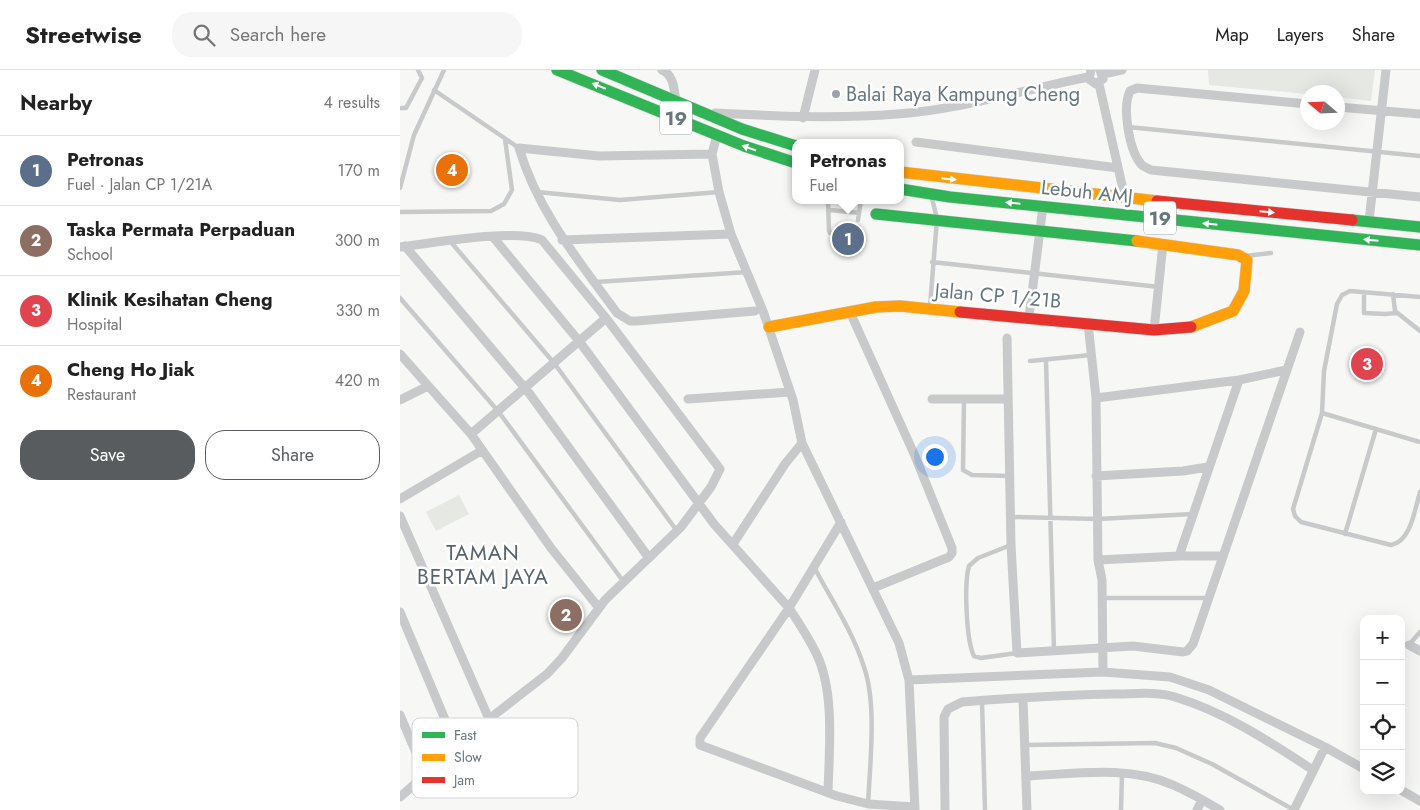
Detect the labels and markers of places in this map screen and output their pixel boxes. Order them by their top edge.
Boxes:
place label: Balai Raya Kampung Cheng [846,80,1080,109]
marker: Balai Raya Kampung Cheng [830,88,842,100]
pin: 4 [436,151,468,189]
pin: 1 [832,220,864,258]
pin: 3 [1351,345,1383,383]
pin: 2 [550,596,582,634]

